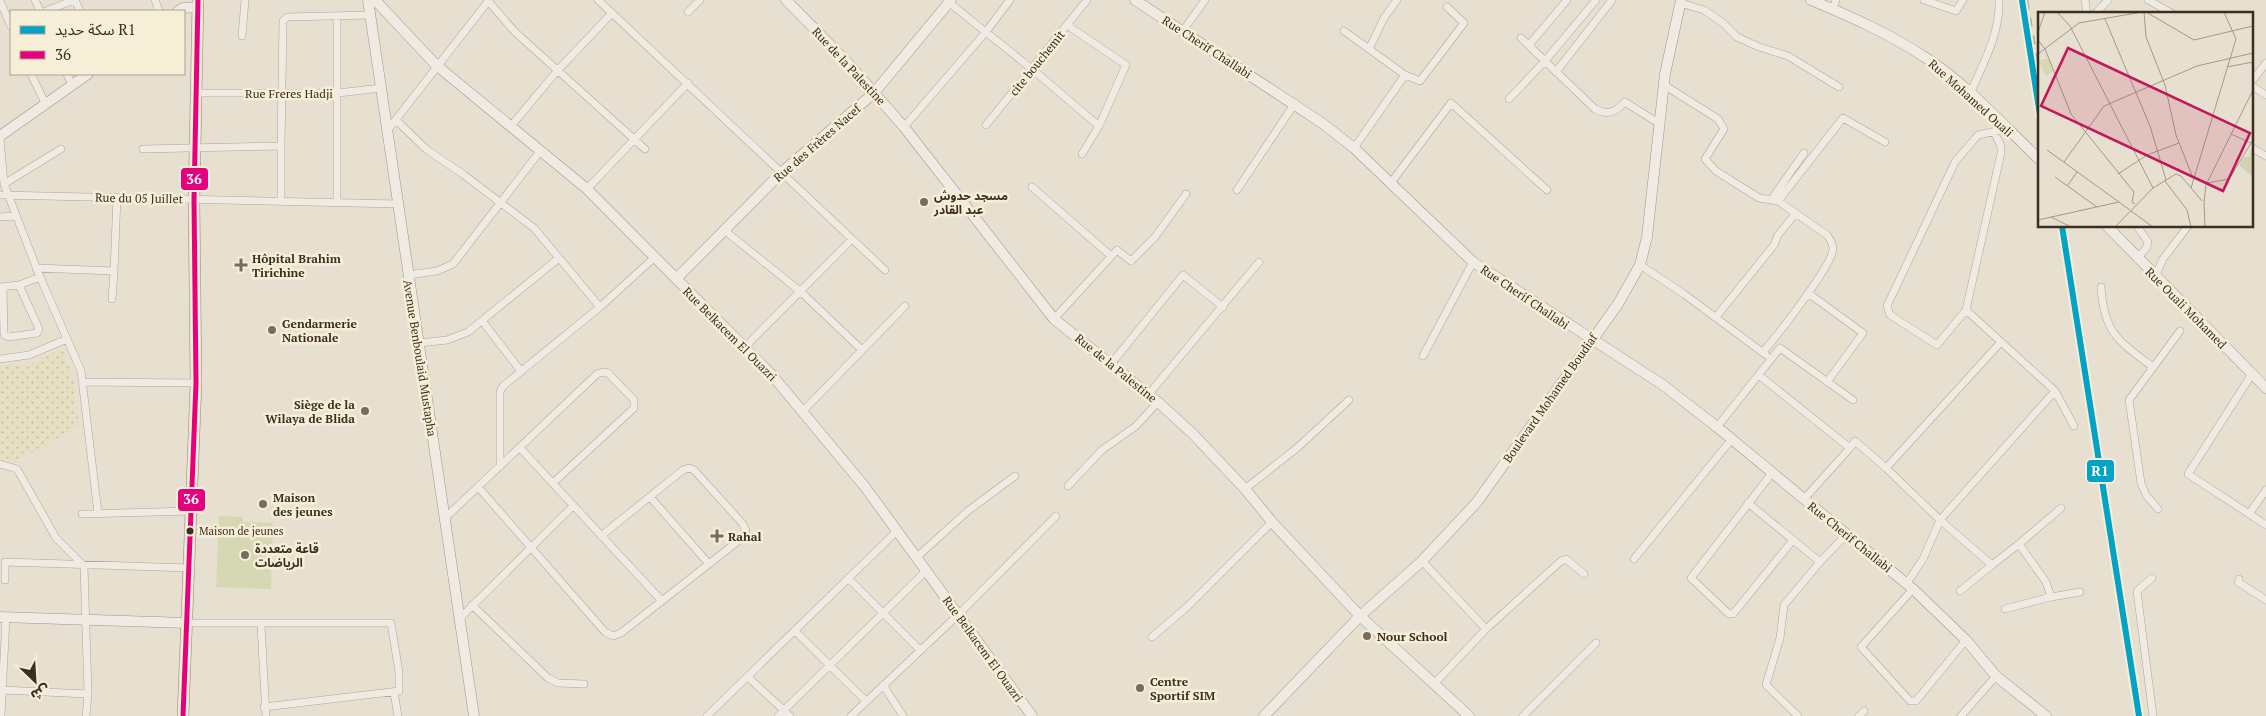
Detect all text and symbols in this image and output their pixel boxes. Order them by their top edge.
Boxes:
legend [10,10,185,75]
street label: Rue Cherif Challabi [1159,12,1255,82]
inset map [2038,12,2254,228]
text: سكة حديد R1 [55,19,136,39]
street label: Rue de la Palestine [809,24,889,108]
street label: cite bouchemit [1006,27,1068,99]
text: 36 [55,44,71,64]
street label: Rue Mohamed Ouali [1926,56,2017,140]
street label: Rue Freres Hadji [245,86,333,101]
street label: Rue des Frères Nacef [770,100,864,185]
line badge: 36 [180,167,209,191]
text: 36 [186,169,202,188]
place label: مسجد حدوش عبد القادر [933,188,1008,217]
street label: Rue du 05 Juillet [95,190,184,206]
marker: مسجد حدوش عبد القادر [918,196,930,208]
place label: Hôpital Brahim Tirichine [252,251,341,280]
marker: Hôpital Brahim Tirichine [234,258,248,272]
street label: Rue Cherif Challabi [1478,262,1573,332]
street label: Rue Ouali Mohamed [2142,264,2230,352]
street label: Avenue Benboulaid Mustapha [400,279,440,437]
street label: Rue Belkacem El Ouazri [680,284,780,384]
place label: Gendarmerie Nationale [282,316,357,345]
marker: Gendarmerie Nationale [266,324,278,336]
street label: Rue de la Palestine [1072,330,1160,406]
street label: Boulevard Mohamed Boudiaf [1500,330,1601,465]
place label: Siège de la Wilaya de Blida [265,397,355,426]
marker: Siège de la Wilaya de Blida [359,405,371,417]
line badge: R1 [2086,459,2115,483]
text: R1 [2091,461,2109,480]
line badge: 36 [177,488,206,512]
text: 36 [183,489,199,508]
place label: Maison des jeunes [273,490,333,519]
marker: Maison des jeunes [257,498,269,510]
street label: Rue Cherif Challabi [1805,499,1895,576]
place label: Maison de jeunes [199,524,284,538]
marker: Maison de jeunes [185,526,195,536]
marker: Rahal [710,529,724,543]
place label: Rahal [728,529,761,544]
place label: قاعة متعددة الرياضات [255,541,319,570]
marker: قاعة متعددة الرياضات [239,549,251,561]
street label: Rue Belkacem El Ouazri [940,593,1027,705]
place label: Nour School [1377,629,1448,644]
marker: Nour School [1361,630,1373,642]
north arrow [10,656,60,706]
place label: Centre Sportif SIM [1150,674,1215,703]
text: ش [28,681,53,706]
marker: Centre Sportif SIM [1134,682,1146,694]

